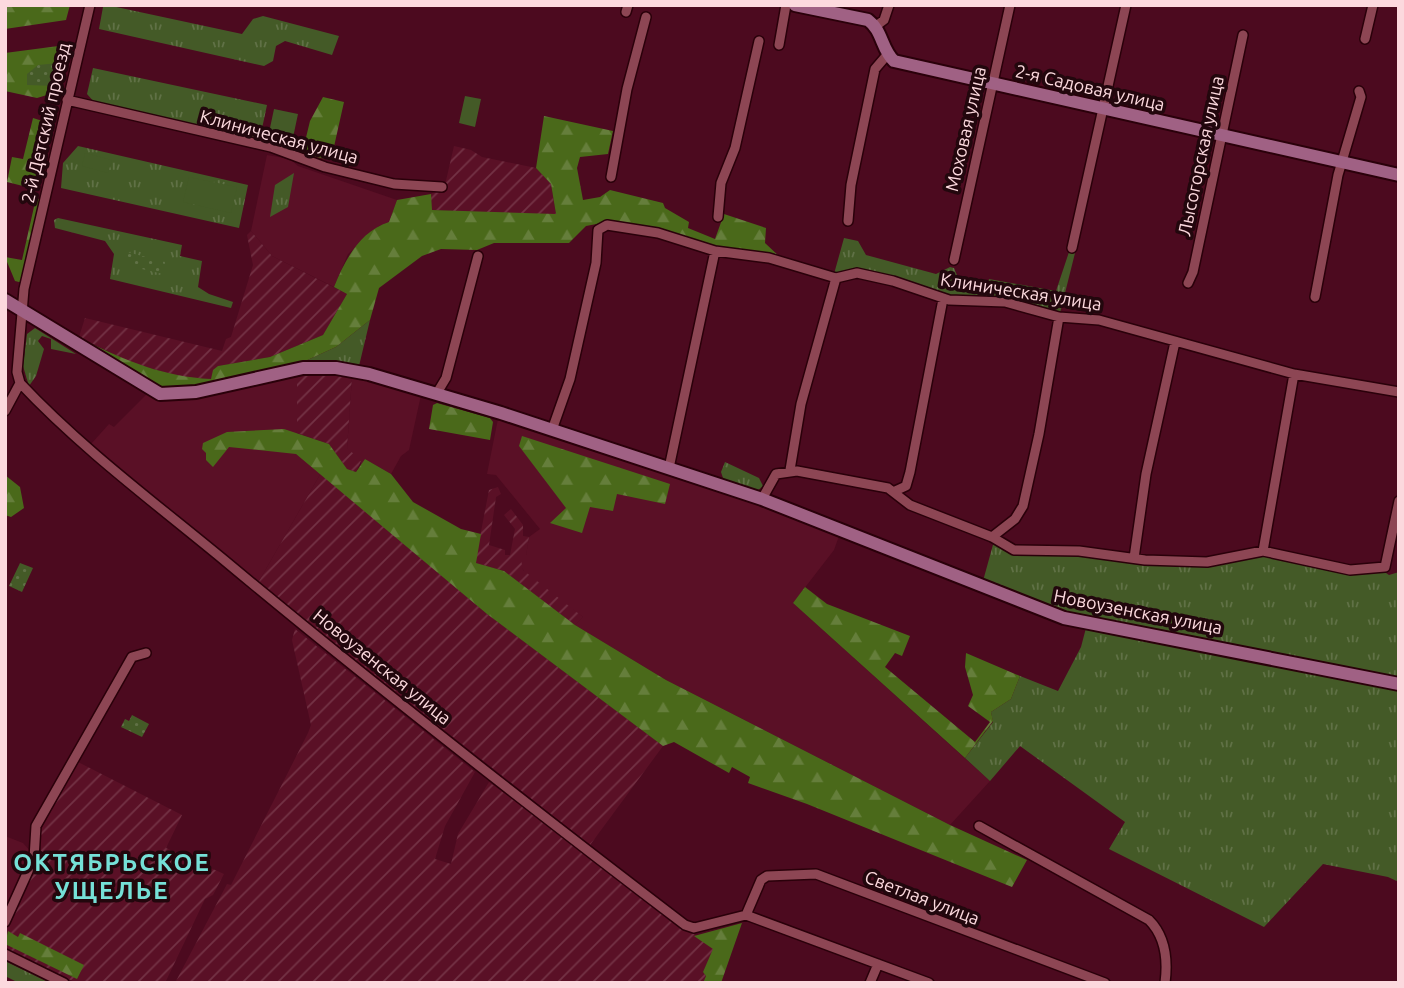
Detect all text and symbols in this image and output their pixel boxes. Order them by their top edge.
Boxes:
street label: 2-й Детский проезд [17,40,73,205]
street label: 2-я Садовая улица [1014,60,1167,114]
street label: Моховая улица [941,64,989,193]
street label: Лысогорская улица [1173,74,1227,238]
street label: Клиническая улица [198,105,361,167]
street label: Клиническая улица [939,268,1103,314]
street label: Новоузенская улица [1052,585,1224,637]
street label: Новоузенская улица [310,605,455,728]
district label: ОКТЯБРЬСКОЕ УЩЕЛЬЕ [13,849,211,904]
street label: Светлая улица [862,866,983,928]

